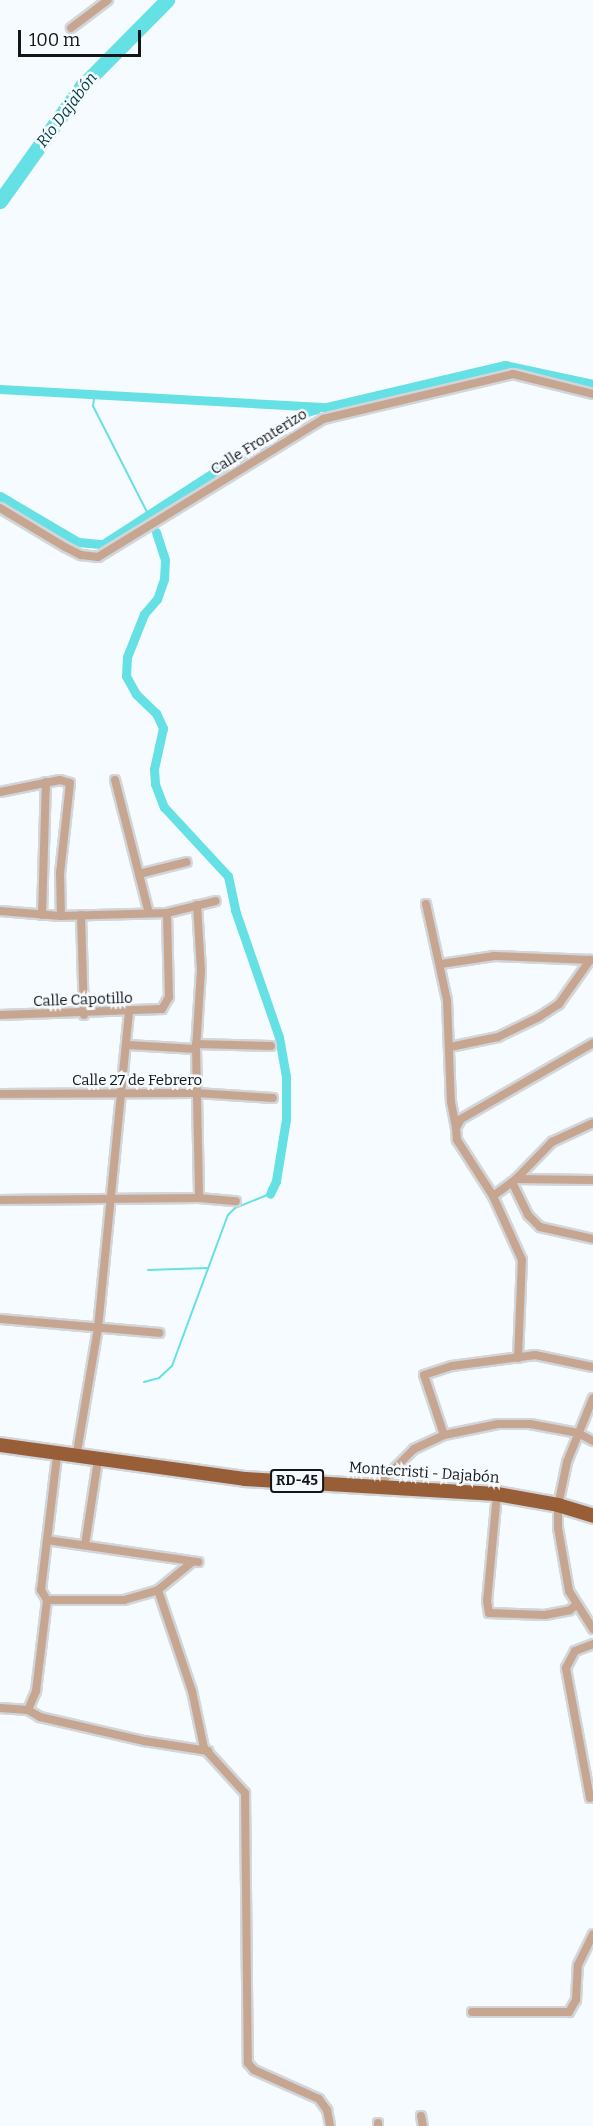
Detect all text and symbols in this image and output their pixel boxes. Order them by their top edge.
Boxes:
scale bar [21,18,144,56]
text: 100 m [29,29,80,51]
water label: Río Dajabón [33,69,101,151]
street label: Calle Fronterizo [208,405,310,479]
street label: Calle Capotillo [33,989,133,1011]
street label: Calle 27 de Febrero [72,1072,202,1090]
street label: Montecristi - Dajabón [348,1459,500,1487]
road number: RD-45 [270,1470,324,1492]

